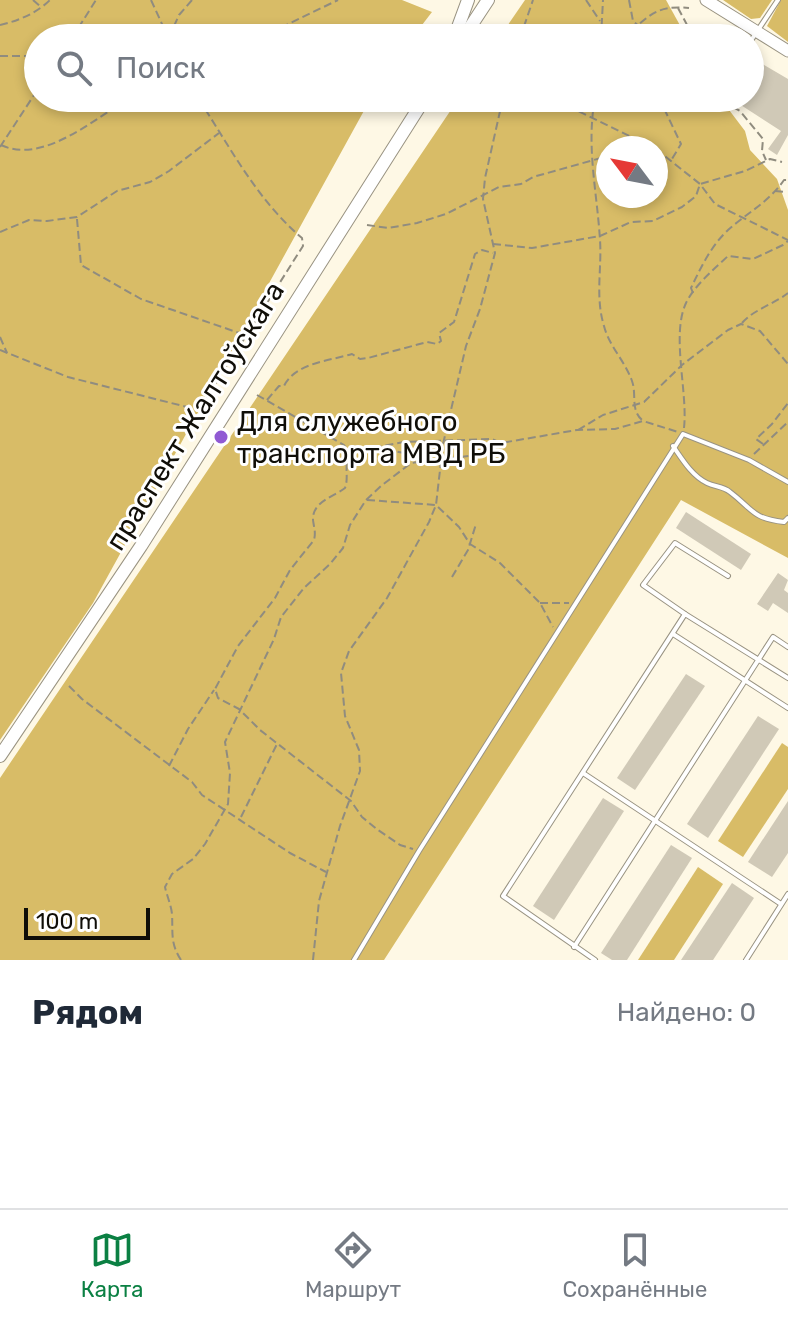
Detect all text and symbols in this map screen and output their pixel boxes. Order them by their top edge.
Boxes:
search box [24,24,764,112]
icon: search [52,46,96,90]
text: Поиск [116,50,206,86]
north arrow [596,136,668,208]
street label: праспект Жалтоўскага [99,276,291,556]
place label: Для служебного транспорта МВД РБ [237,405,506,470]
marker: Для служебного транспорта МВД РБ [212,428,230,446]
scale bar [24,904,150,940]
text: 100 m [36,908,98,935]
text: Рядом [32,992,143,1033]
text: Найдено: 0 [617,997,756,1028]
tab: Карта [81,1228,143,1303]
tab: Маршрут [305,1228,401,1303]
tab: Сохранённые [562,1228,707,1303]

